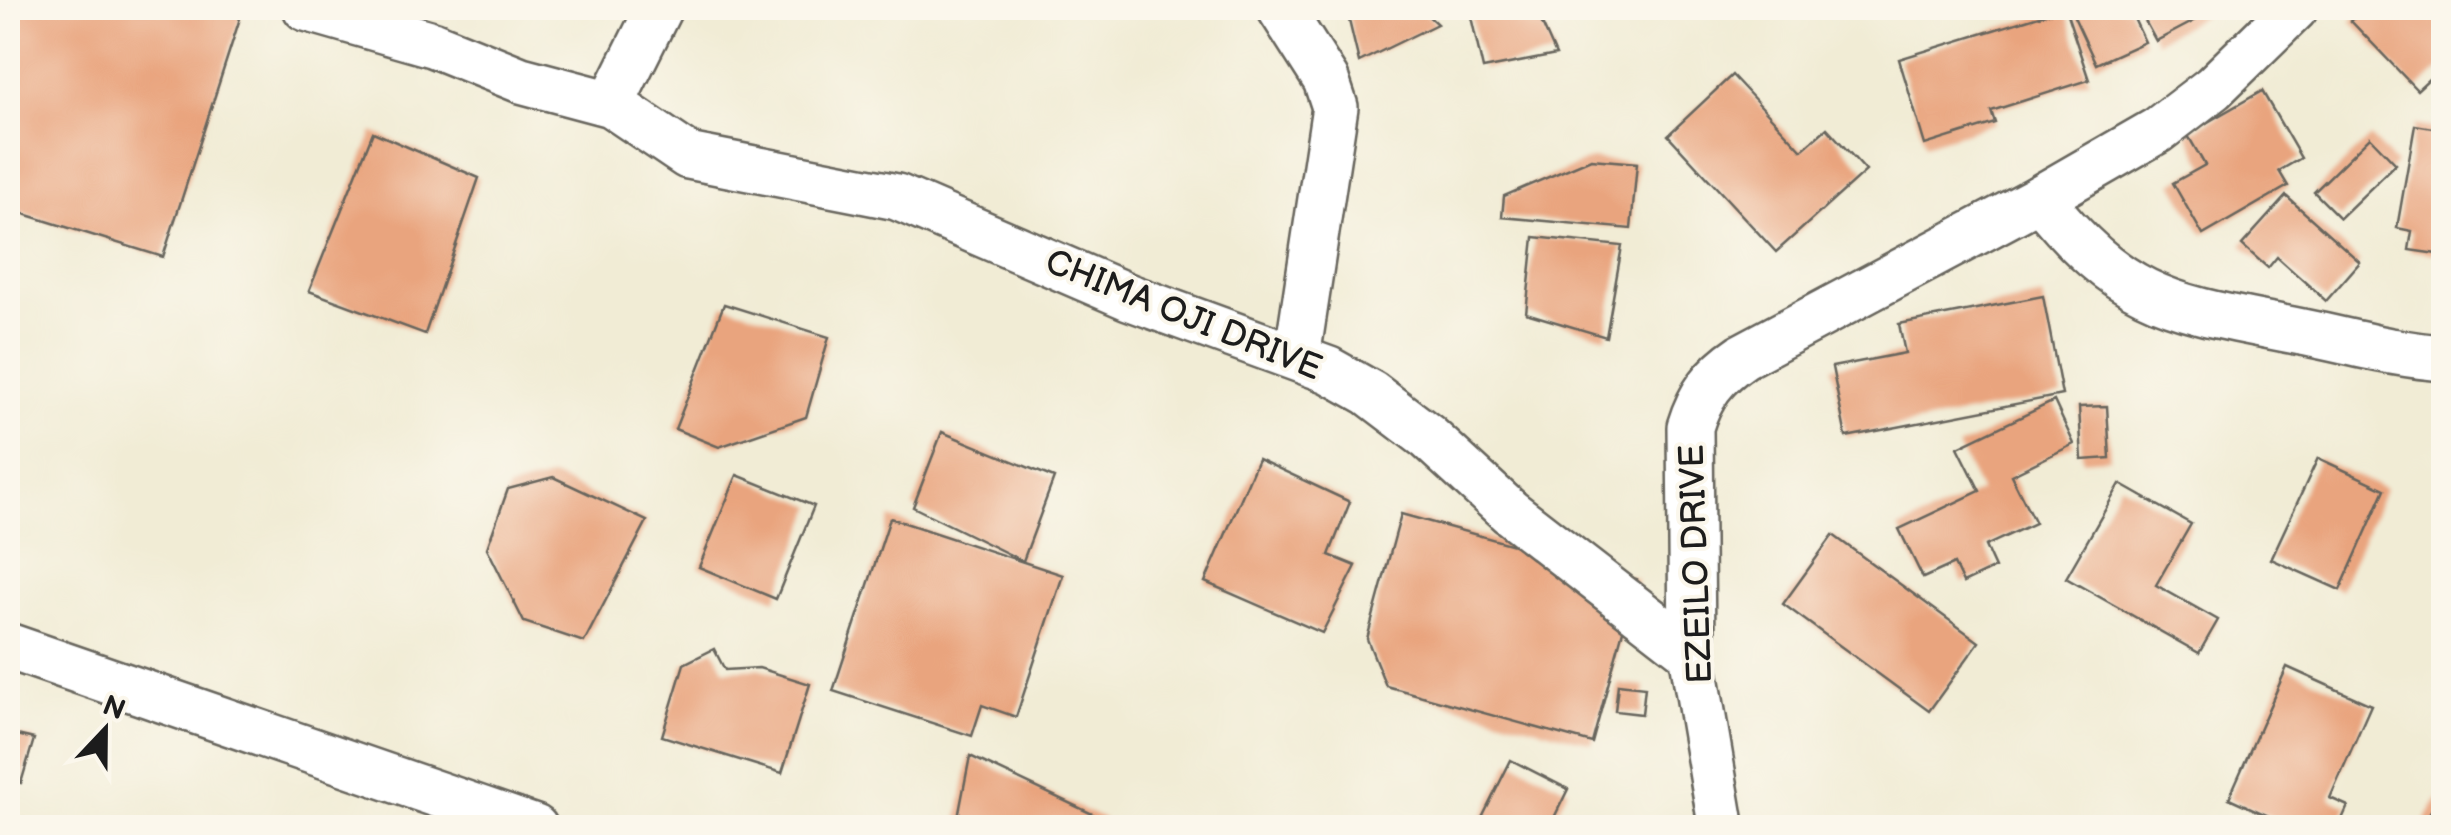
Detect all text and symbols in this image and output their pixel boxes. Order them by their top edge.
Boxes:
street label: CHIMA OJI DRIVE [1039,240,1328,390]
street label: EZEILO DRIVE [1671,443,1722,684]
north arrow [55,680,155,780]
text: N [98,689,130,727]

